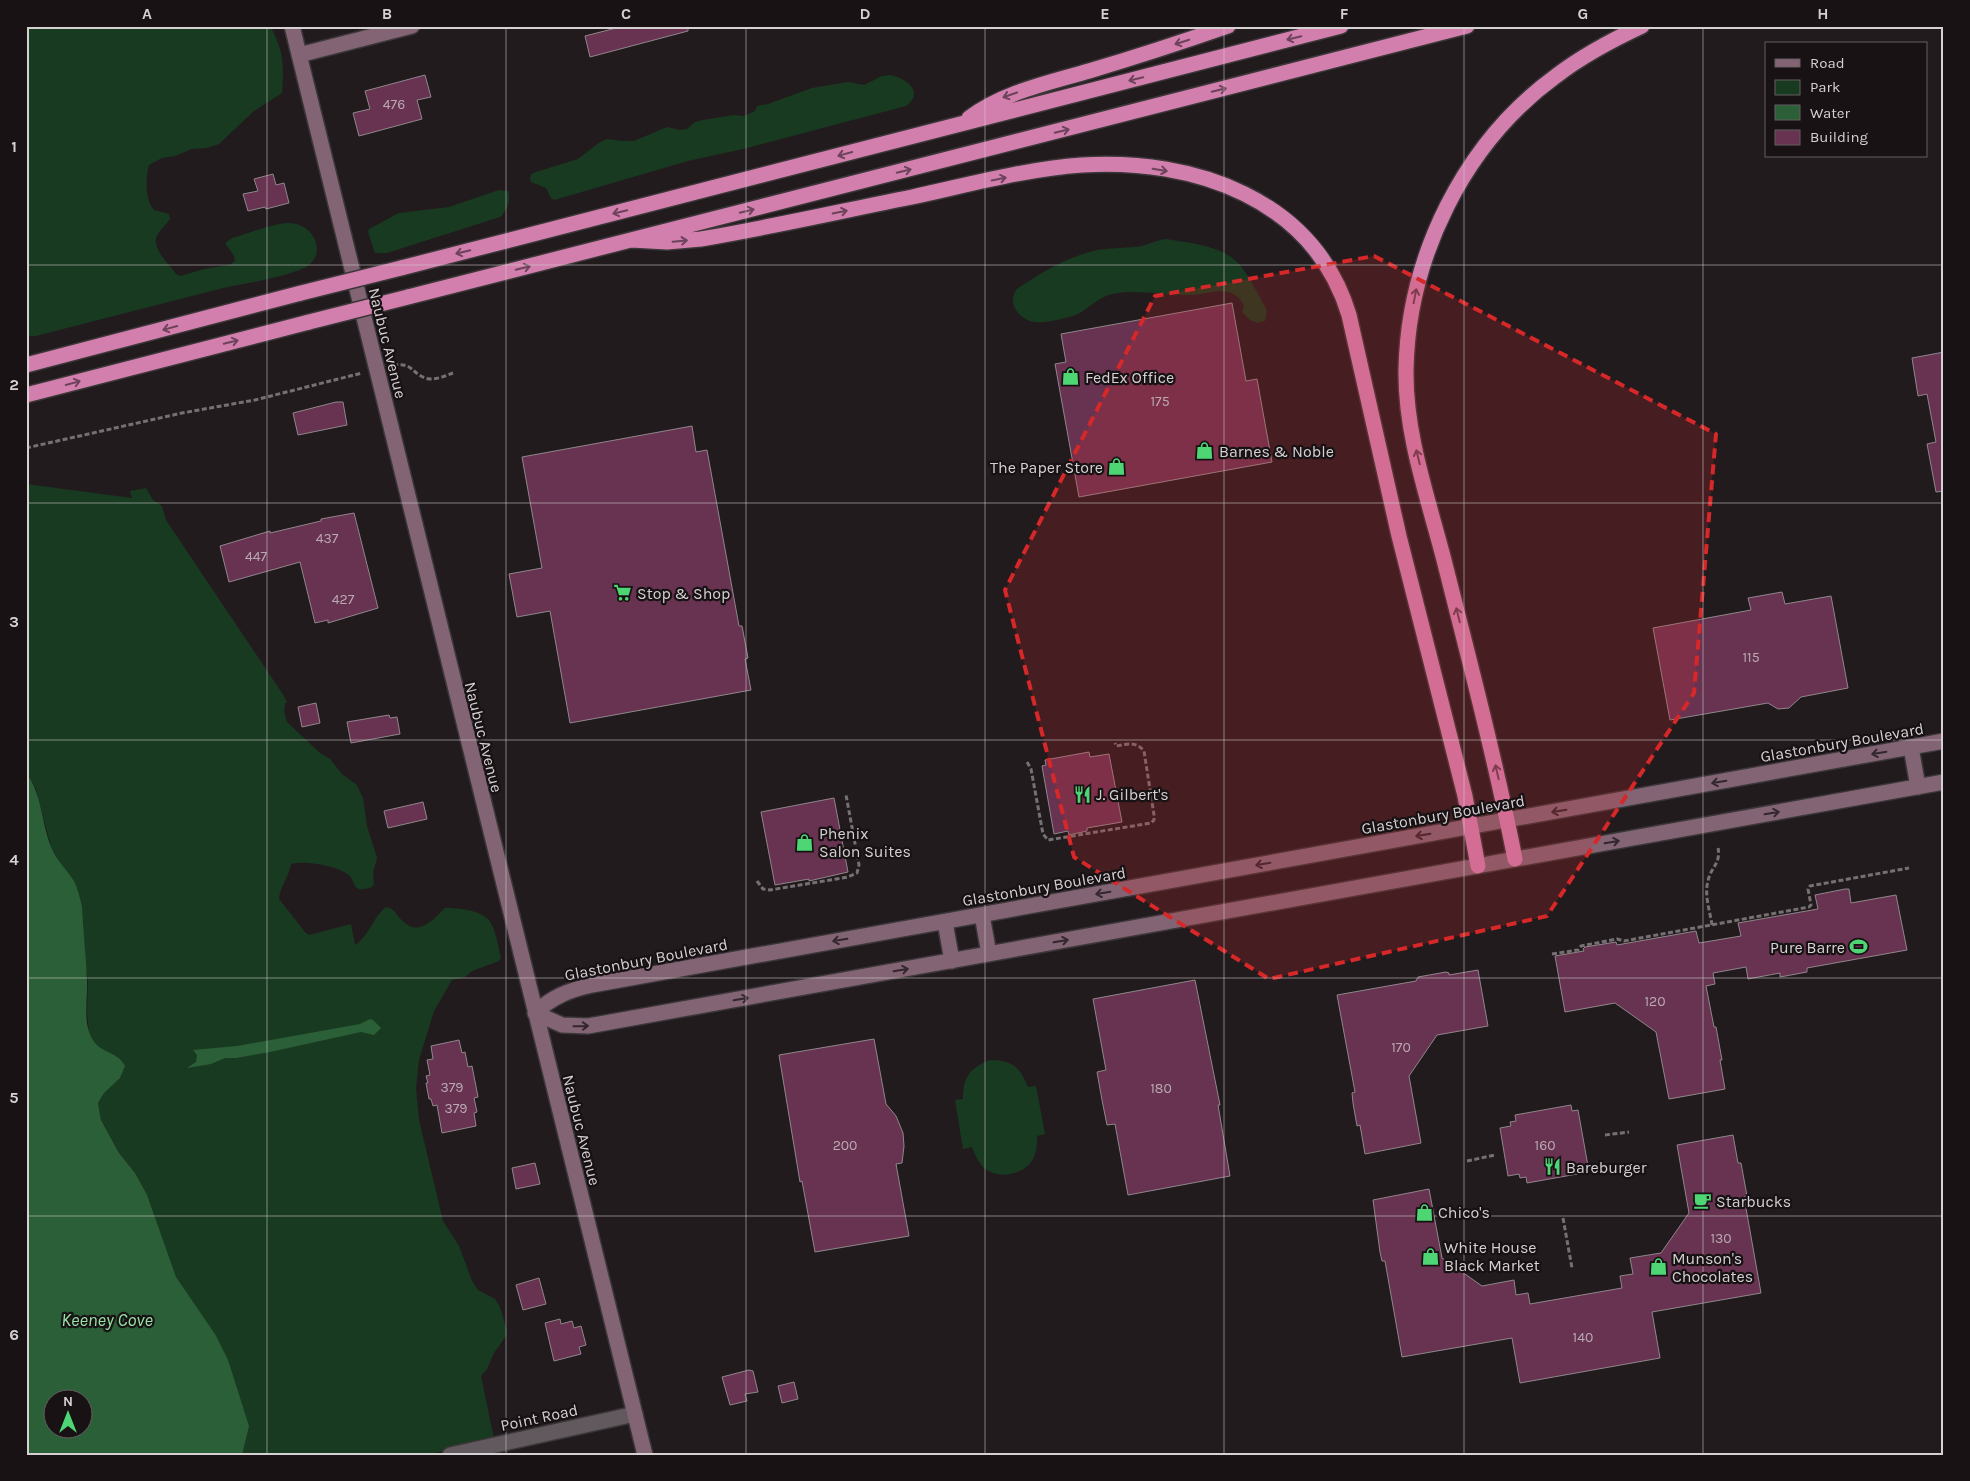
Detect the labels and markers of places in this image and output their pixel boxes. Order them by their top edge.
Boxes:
shop icon: FedEx Office [1061,367,1081,387]
place label: FedEx Office [1085,368,1174,387]
shop icon: Barnes & Noble [1195,441,1215,461]
place label: Barnes & Noble [1219,442,1334,461]
shop icon: The Paper Store [1107,457,1127,477]
place label: The Paper Store [990,458,1103,477]
supermarket icon: Stop & Shop [613,583,633,603]
place label: Stop & Shop [637,584,730,603]
restaurant icon: J. Gilbert's [1072,784,1092,804]
place label: J. Gilbert's [1096,785,1169,804]
place label: Phenix Salon Suites [819,824,911,861]
shop icon: Phenix Salon Suites [795,832,815,852]
sports icon: Pure Barre [1849,937,1869,957]
place label: Pure Barre [1770,938,1845,957]
restaurant icon: Bareburger [1542,1157,1562,1177]
place label: Bareburger [1566,1158,1647,1177]
cafe icon: Starbucks [1692,1191,1712,1211]
place label: Starbucks [1716,1192,1791,1211]
shop icon: Chico's [1414,1202,1434,1222]
place label: Chico's [1438,1203,1490,1222]
place label: White House Black Market [1444,1238,1540,1275]
shop icon: White House Black Market [1420,1246,1440,1266]
place label: Munson's Chocolates [1672,1249,1753,1286]
shop icon: Munson's Chocolates [1648,1257,1668,1277]

